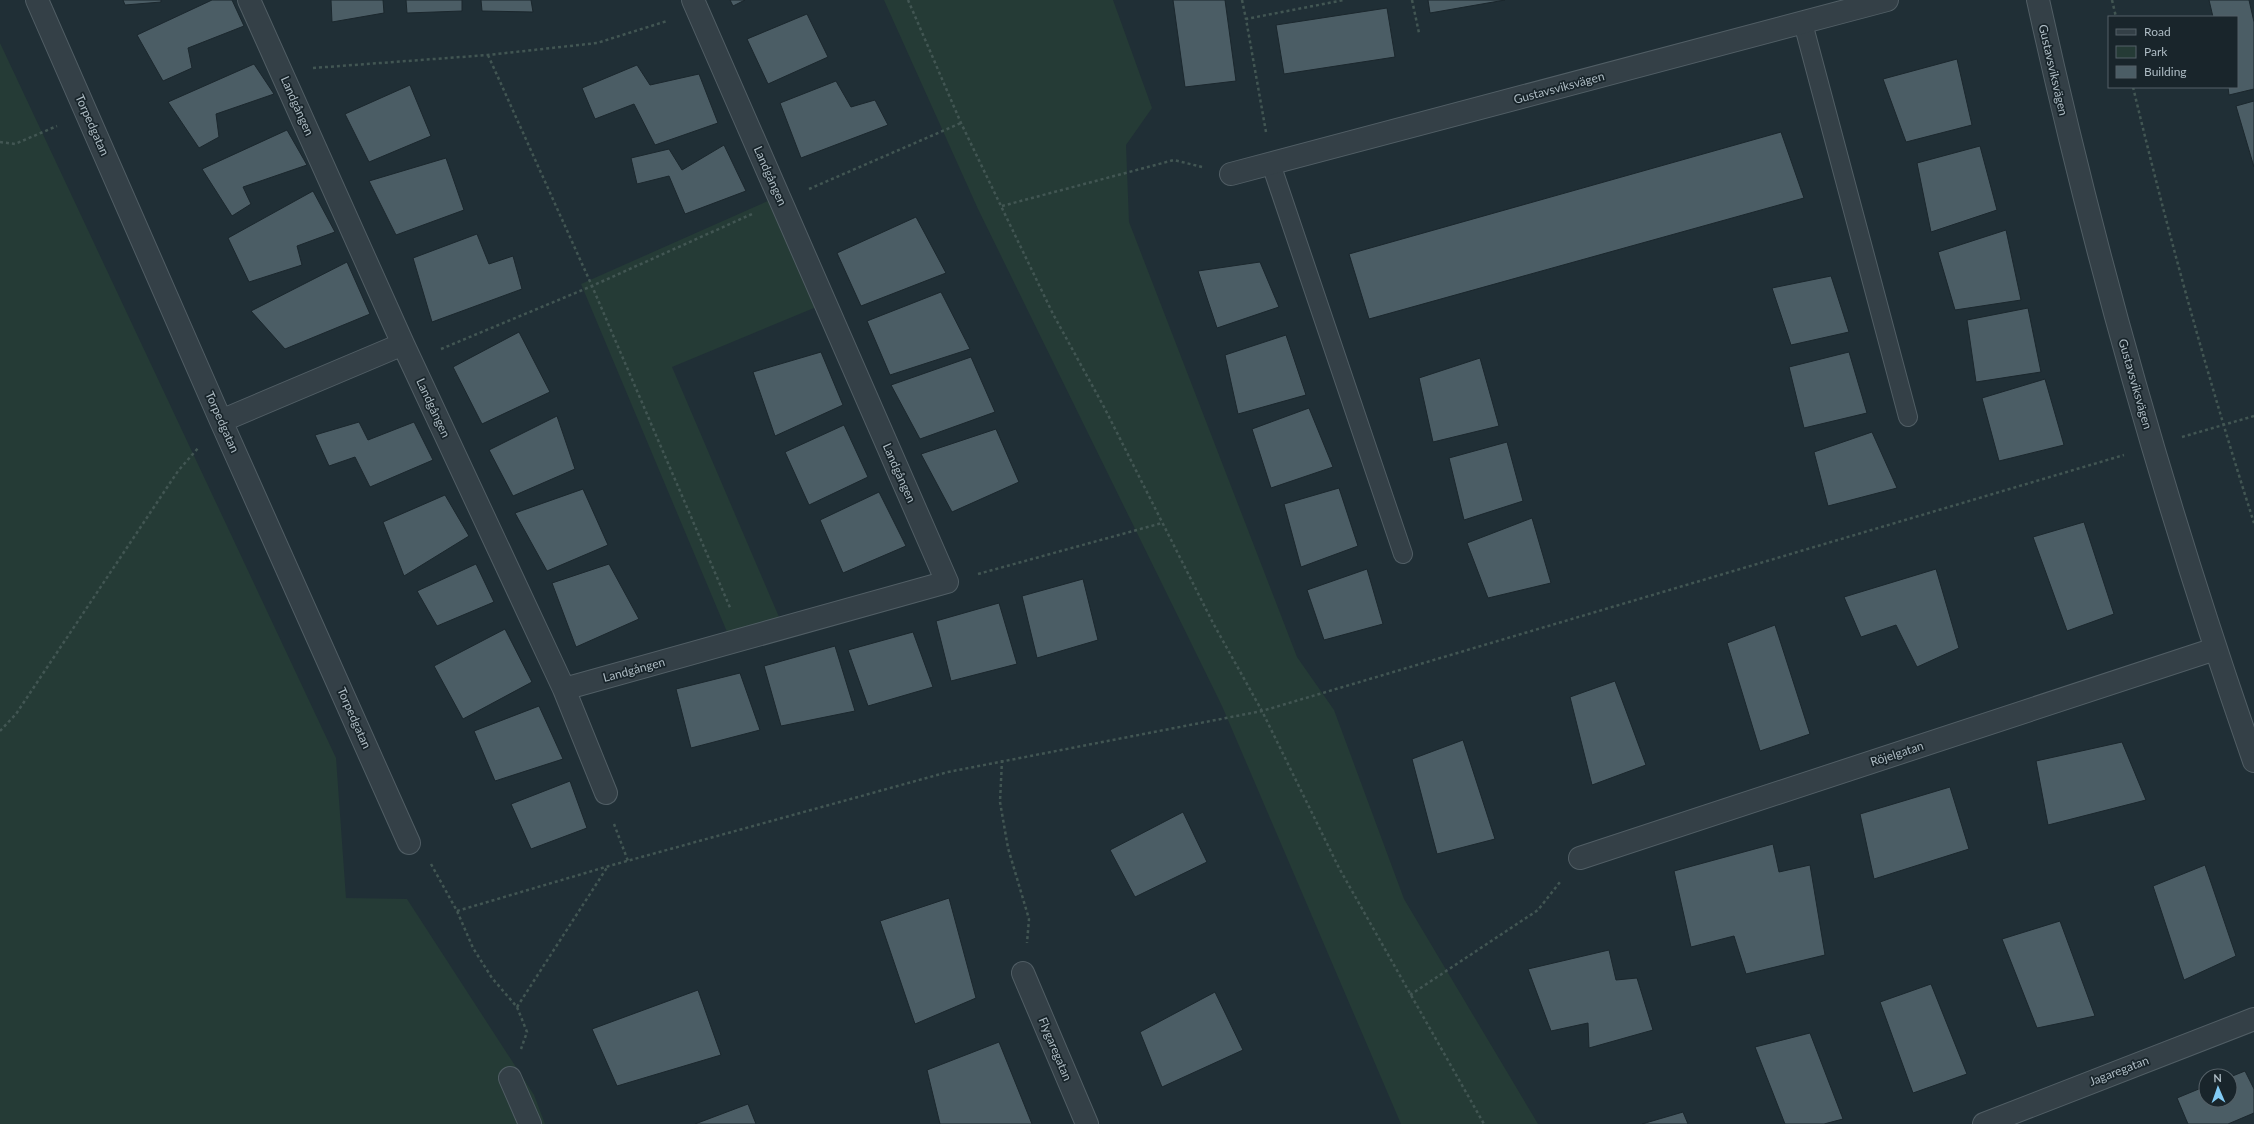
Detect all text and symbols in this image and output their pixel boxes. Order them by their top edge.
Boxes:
legend [2108,16,2238,88]
street label: Gustavsviksvägen [2036,23,2071,117]
text: Road [2144,24,2171,39]
text: Park [2144,44,2168,59]
text: Building [2144,64,2187,79]
street label: Gustavsviksvägen [1512,68,1606,107]
street label: Landgången [278,74,317,138]
street label: Torpedgatan [72,92,113,158]
street label: Landgången [751,144,790,208]
street label: Gustavsviksvägen [2115,337,2156,431]
street label: Landgången [413,376,454,440]
street label: Torpedgatan [202,389,243,455]
street label: Landgången [880,441,919,505]
street label: Landgången [601,654,667,685]
street label: Torpedgatan [334,685,375,751]
street label: Röjelgatan [1868,738,1925,769]
street label: Flygaregatan [1035,1015,1076,1083]
street label: Jagaregatan [2087,1052,2151,1089]
north arrow [2198,1068,2238,1108]
text: N [2213,1071,2222,1084]

